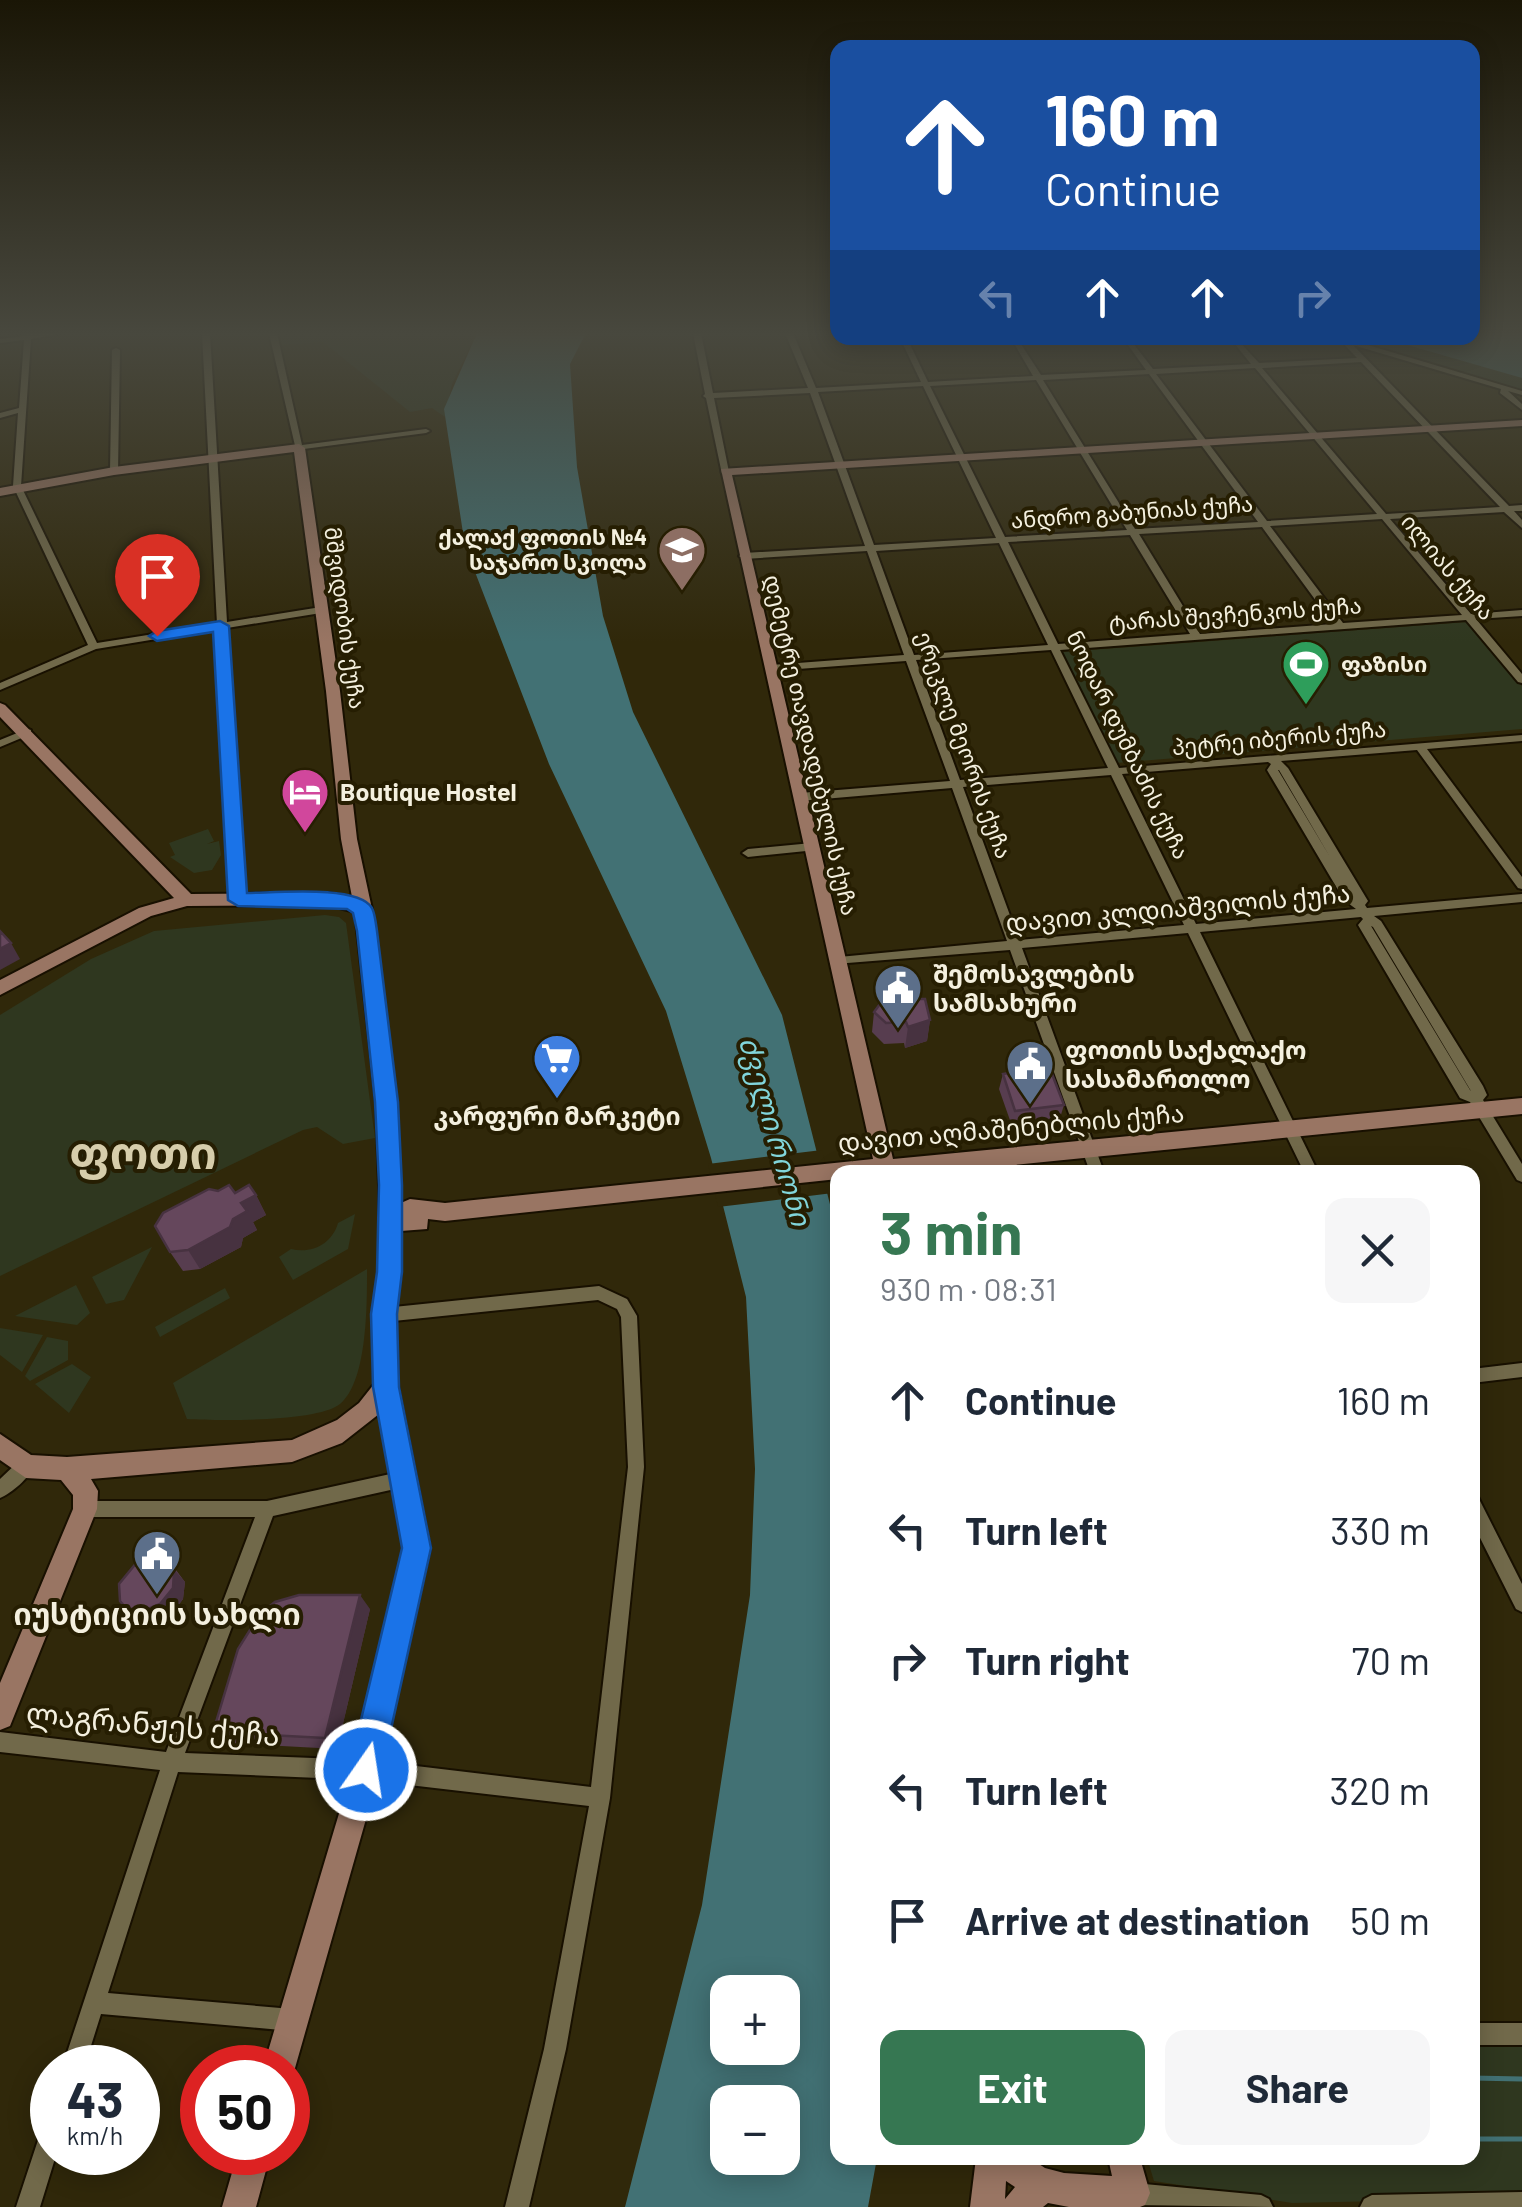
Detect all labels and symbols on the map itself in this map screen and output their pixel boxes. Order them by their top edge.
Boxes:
street label: ანდრო გაბუნიას ქუჩა [1010,490,1254,534]
street label: ილიას ქუჩა [1395,508,1501,626]
place label: ქალაქ ფოთის №4 საჯარო სკოლა [438,523,647,576]
school or university icon: ქალაქ ფოთის №4 საჯარო სკოლა [656,524,708,592]
street label: მშვიდობის ქუჩა [318,525,372,711]
pin [115,534,200,637]
street label: დემეტრე თავდადებულის ქუჩა [758,572,864,918]
street label: ტარას შევჩენკოს ქუჩა [1108,591,1362,636]
street label: ნოდარ დუმბაძის ქუჩა [1060,626,1196,864]
street label: ერეკლე მეორის ქუჩა [910,628,1018,862]
sports icon: ფაზისი [1280,638,1332,706]
place label: ფაზისი [1341,650,1427,677]
street label: პეტრე იბერის ქუჩა [1171,715,1387,760]
hotel icon: Boutique Hostel [279,766,331,834]
place label: Boutique Hostel [340,776,517,806]
street label: დავით კლდიაშვილის ქუჩა [1004,877,1352,939]
place label: შემოსავლების სამსახური [933,958,1135,1018]
public building icon: შემოსავლების სამსახური [872,962,924,1030]
supermarket icon: კარფური მარკეტი [531,1032,583,1100]
water label: ძველი რიონი [732,1032,820,1231]
place label: ფოთის საქალაქო სასამართლო [1065,1034,1307,1095]
public building icon: ფოთის საქალაქო სასამართლო [1004,1038,1056,1106]
street label: დავით აღმაშენებლის ქუჩა [837,1097,1185,1159]
place label: კარფური მარკეტი [433,1100,681,1131]
district label: ფოთი [69,1124,217,1180]
public building icon: იუსტიციის სახლი [131,1528,183,1596]
place label: იუსტიციის სახლი [13,1595,301,1633]
street label: ლაგრანჟეს ქუჩა [25,1694,282,1754]
position arrow [314,1718,418,1822]
speed limit sign: 50 [180,2045,310,2175]

